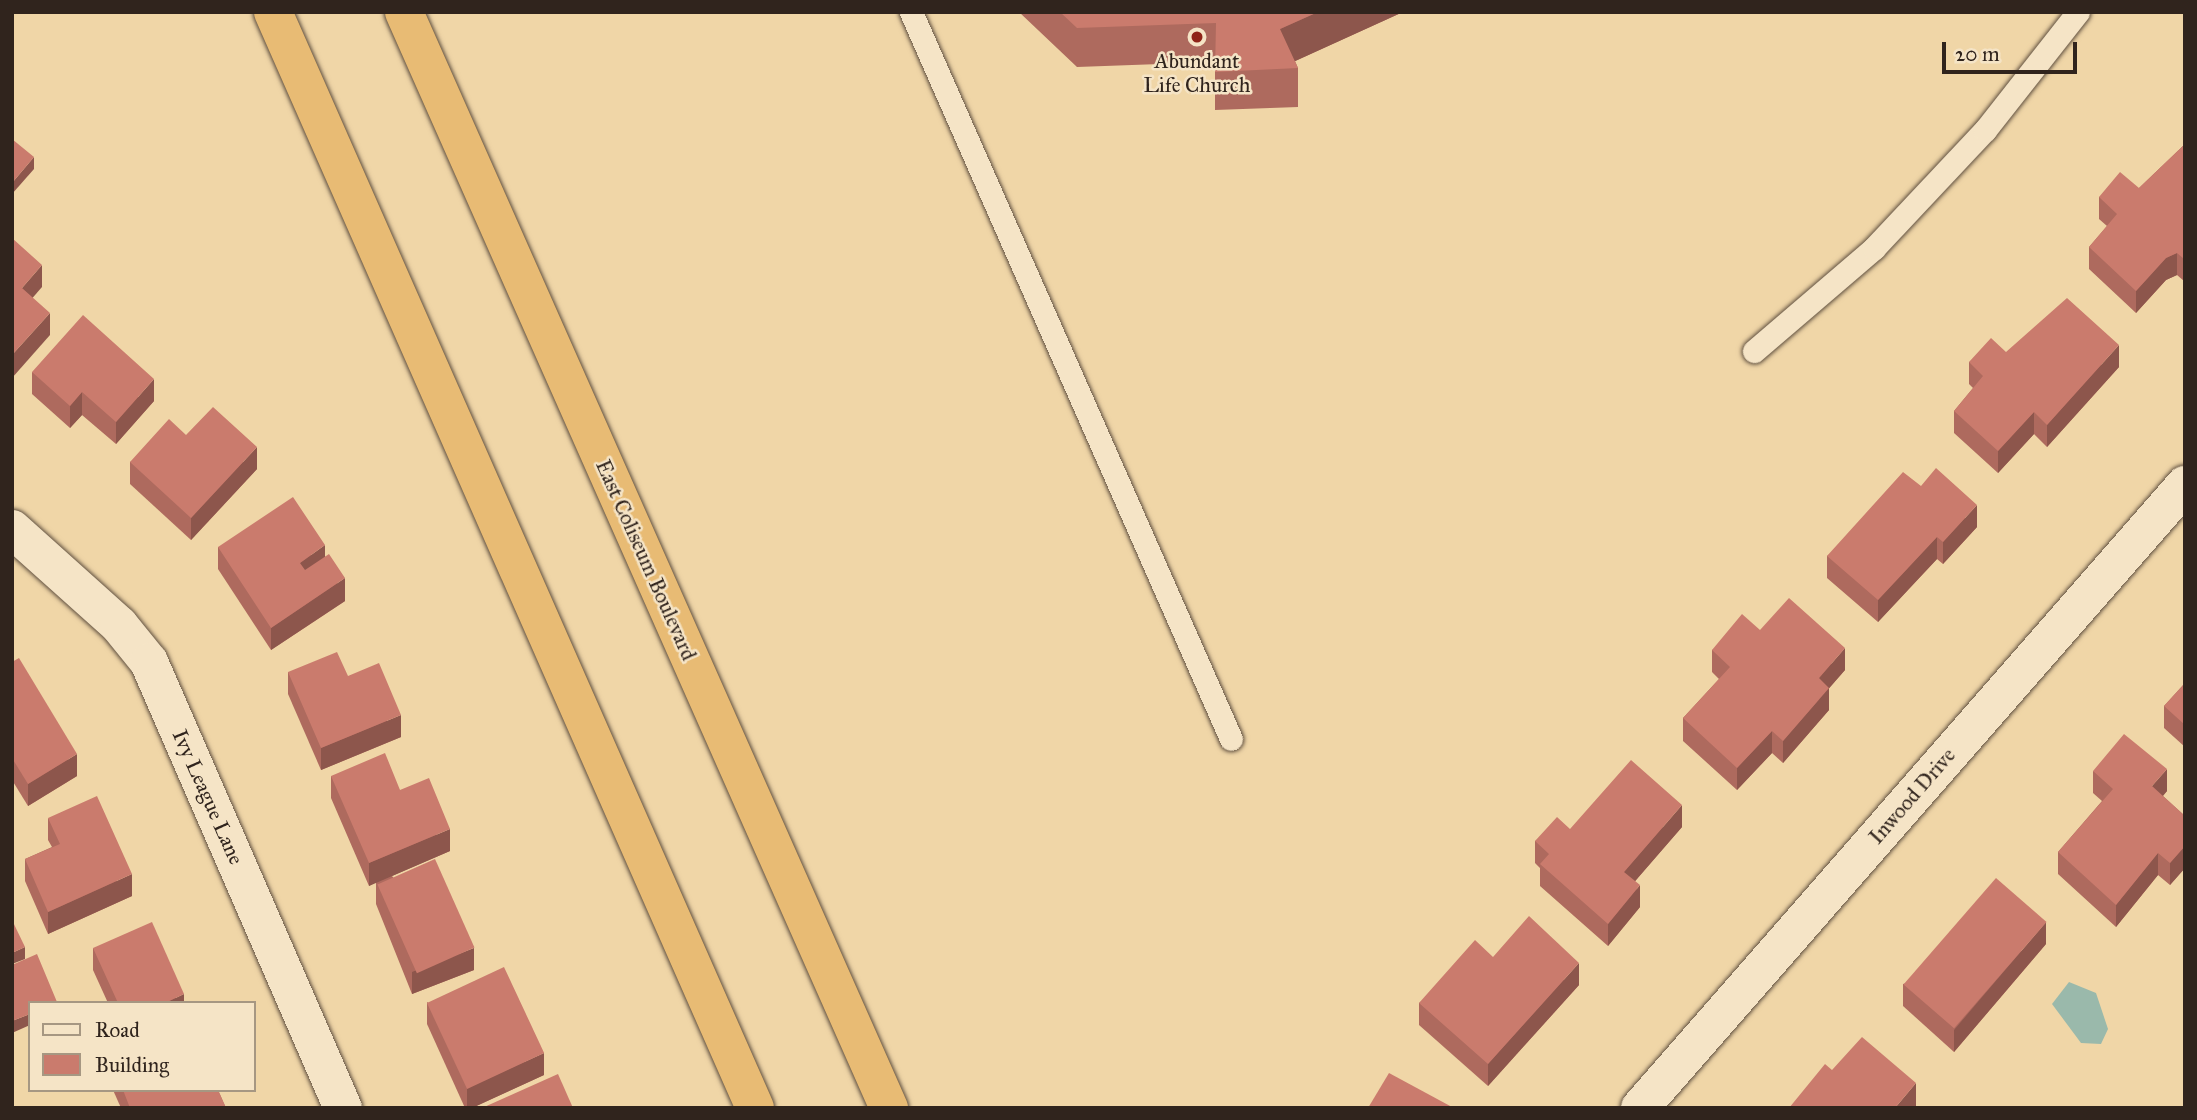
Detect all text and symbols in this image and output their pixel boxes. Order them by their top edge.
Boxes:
scale bar [1945,28,2080,72]
marker: Abundant Life Church [1189,29,1205,45]
text: 20 m [1955,41,2000,67]
place label: Abundant Life Church [1144,48,1250,98]
street label: East Coliseum Boulevard [590,456,702,664]
street label: Ivy League Lane [167,726,249,868]
street label: Inwood Drive [1863,743,1961,849]
legend [28,1001,256,1092]
text: Road [95,1017,140,1043]
text: Building [95,1052,169,1078]

